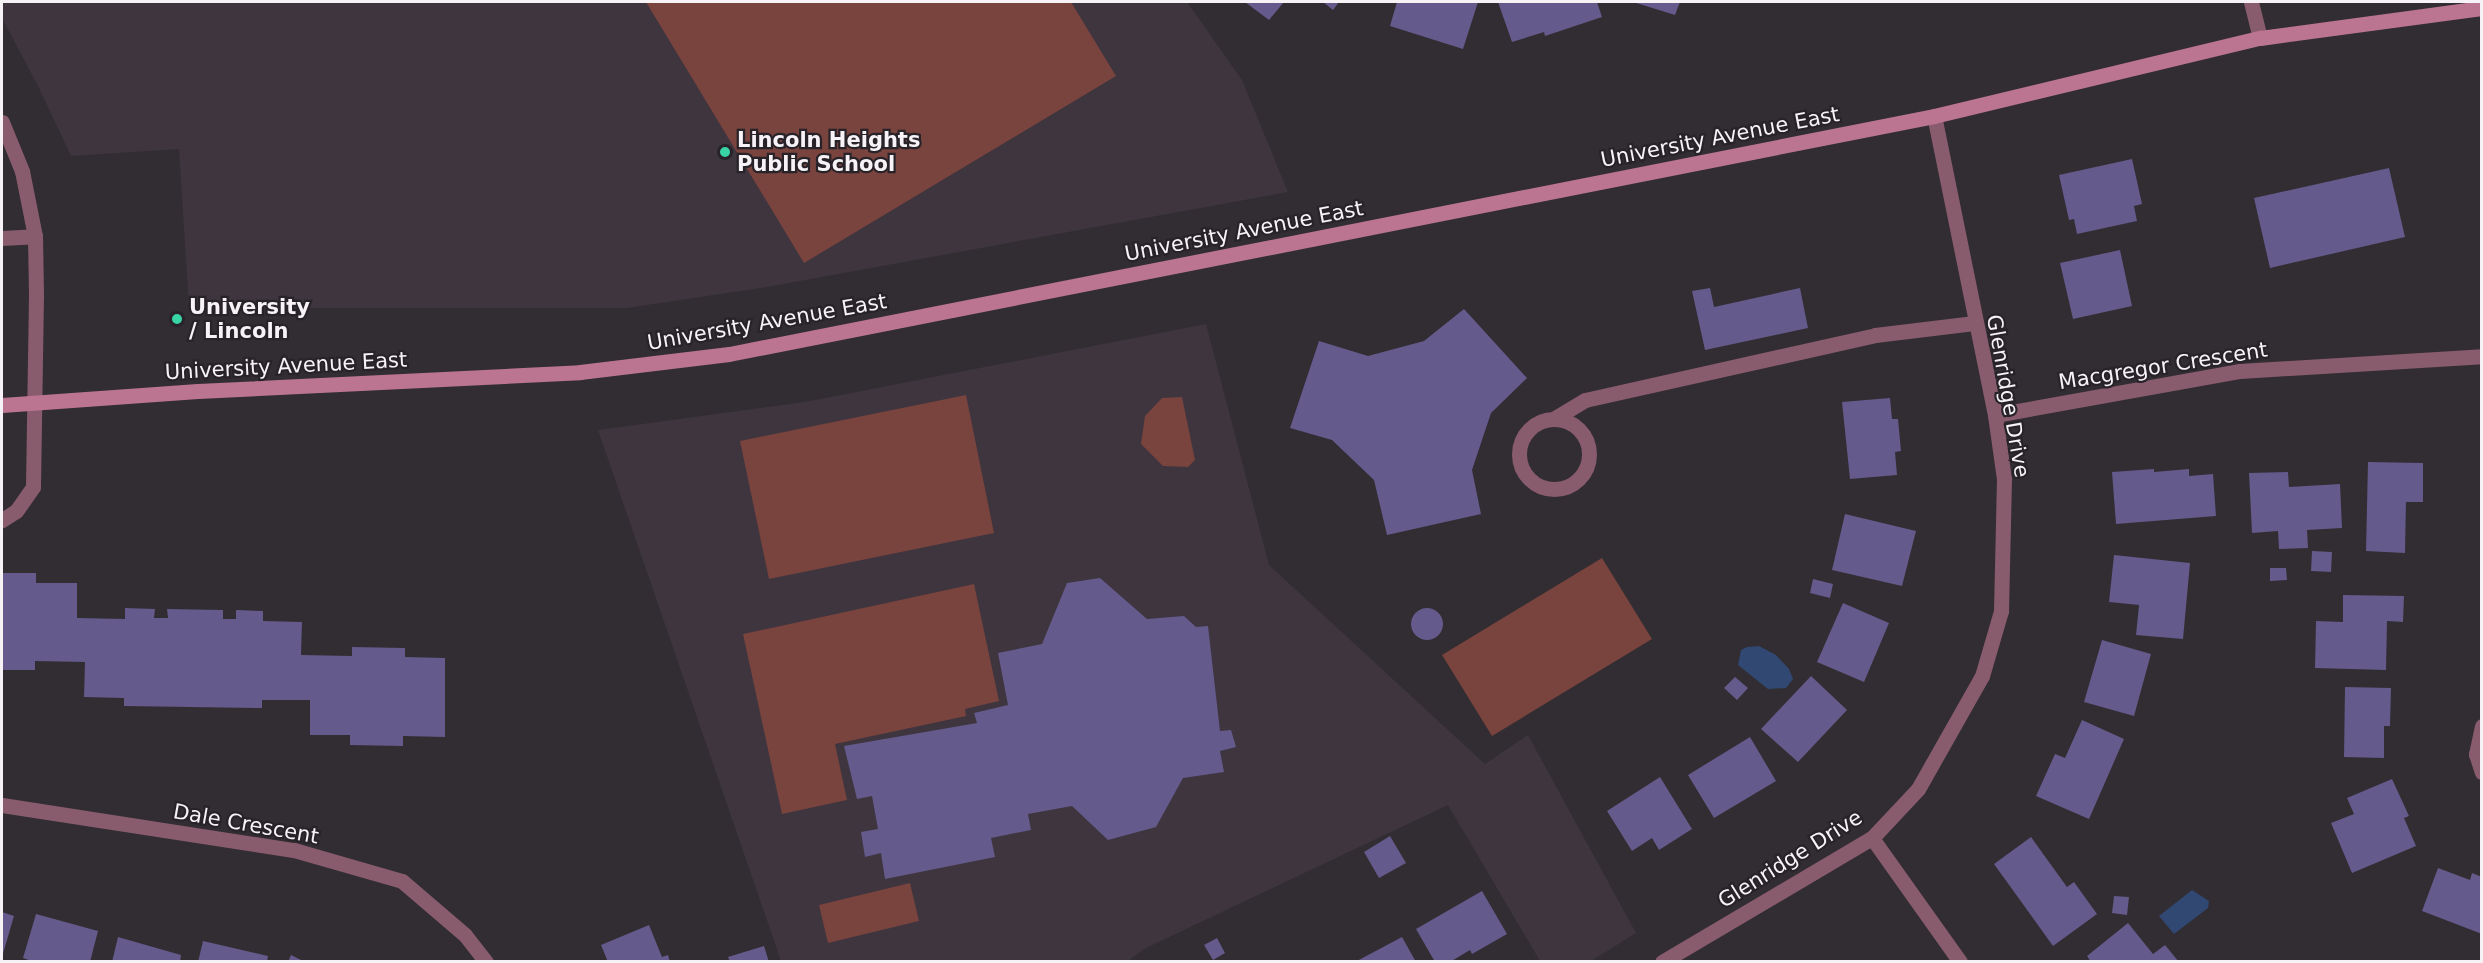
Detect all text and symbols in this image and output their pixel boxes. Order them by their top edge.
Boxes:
street label: University Avenue East [1599,101,1841,173]
place label: Lincoln Heights Public School [737,127,920,177]
marker: Lincoln Heights Public School [718,145,732,159]
street label: University Avenue East [1123,195,1365,267]
street label: University Avenue East [645,289,889,355]
place label: University / Lincoln [189,294,310,344]
marker: University / Lincoln [170,312,184,326]
street label: Glenridge Drive [1981,313,2035,479]
street label: Macgregor Crescent [2057,337,2269,395]
street label: University Avenue East [164,347,408,385]
street label: Dale Crescent [171,799,321,849]
street label: Glenridge Drive [1713,805,1867,913]

